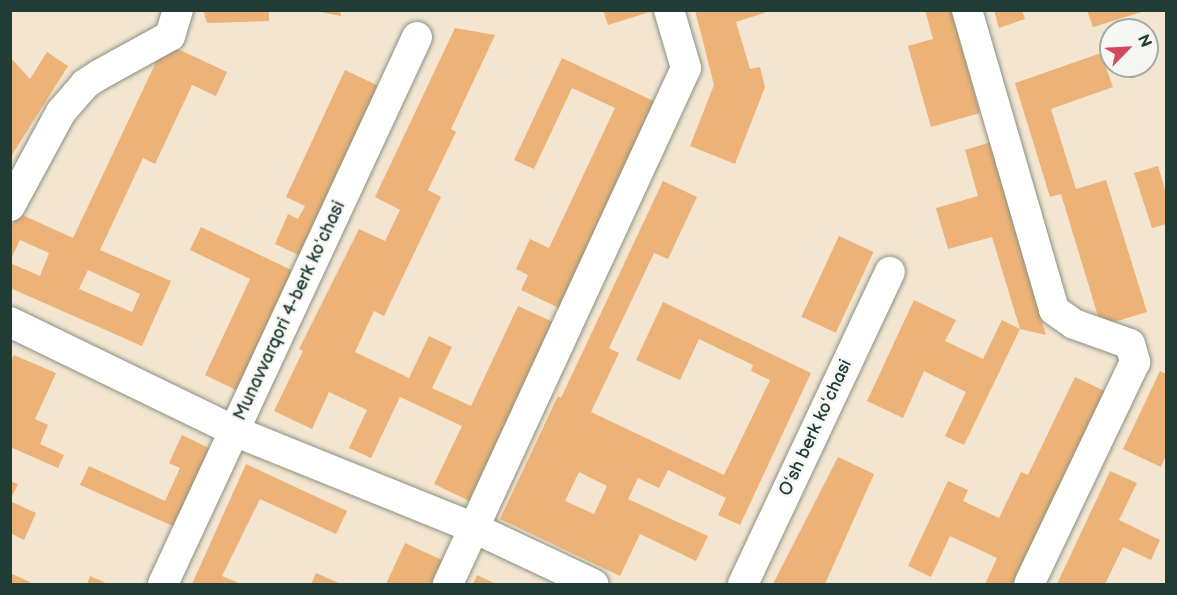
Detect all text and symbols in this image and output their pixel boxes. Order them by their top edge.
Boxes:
north arrow [1099,18,1159,78]
text: N [1133,32,1155,51]
street label: Munavvarqori 4-berk koʻchasi [230,198,350,424]
street label: Oʻsh berk koʻchasi [775,356,857,500]

